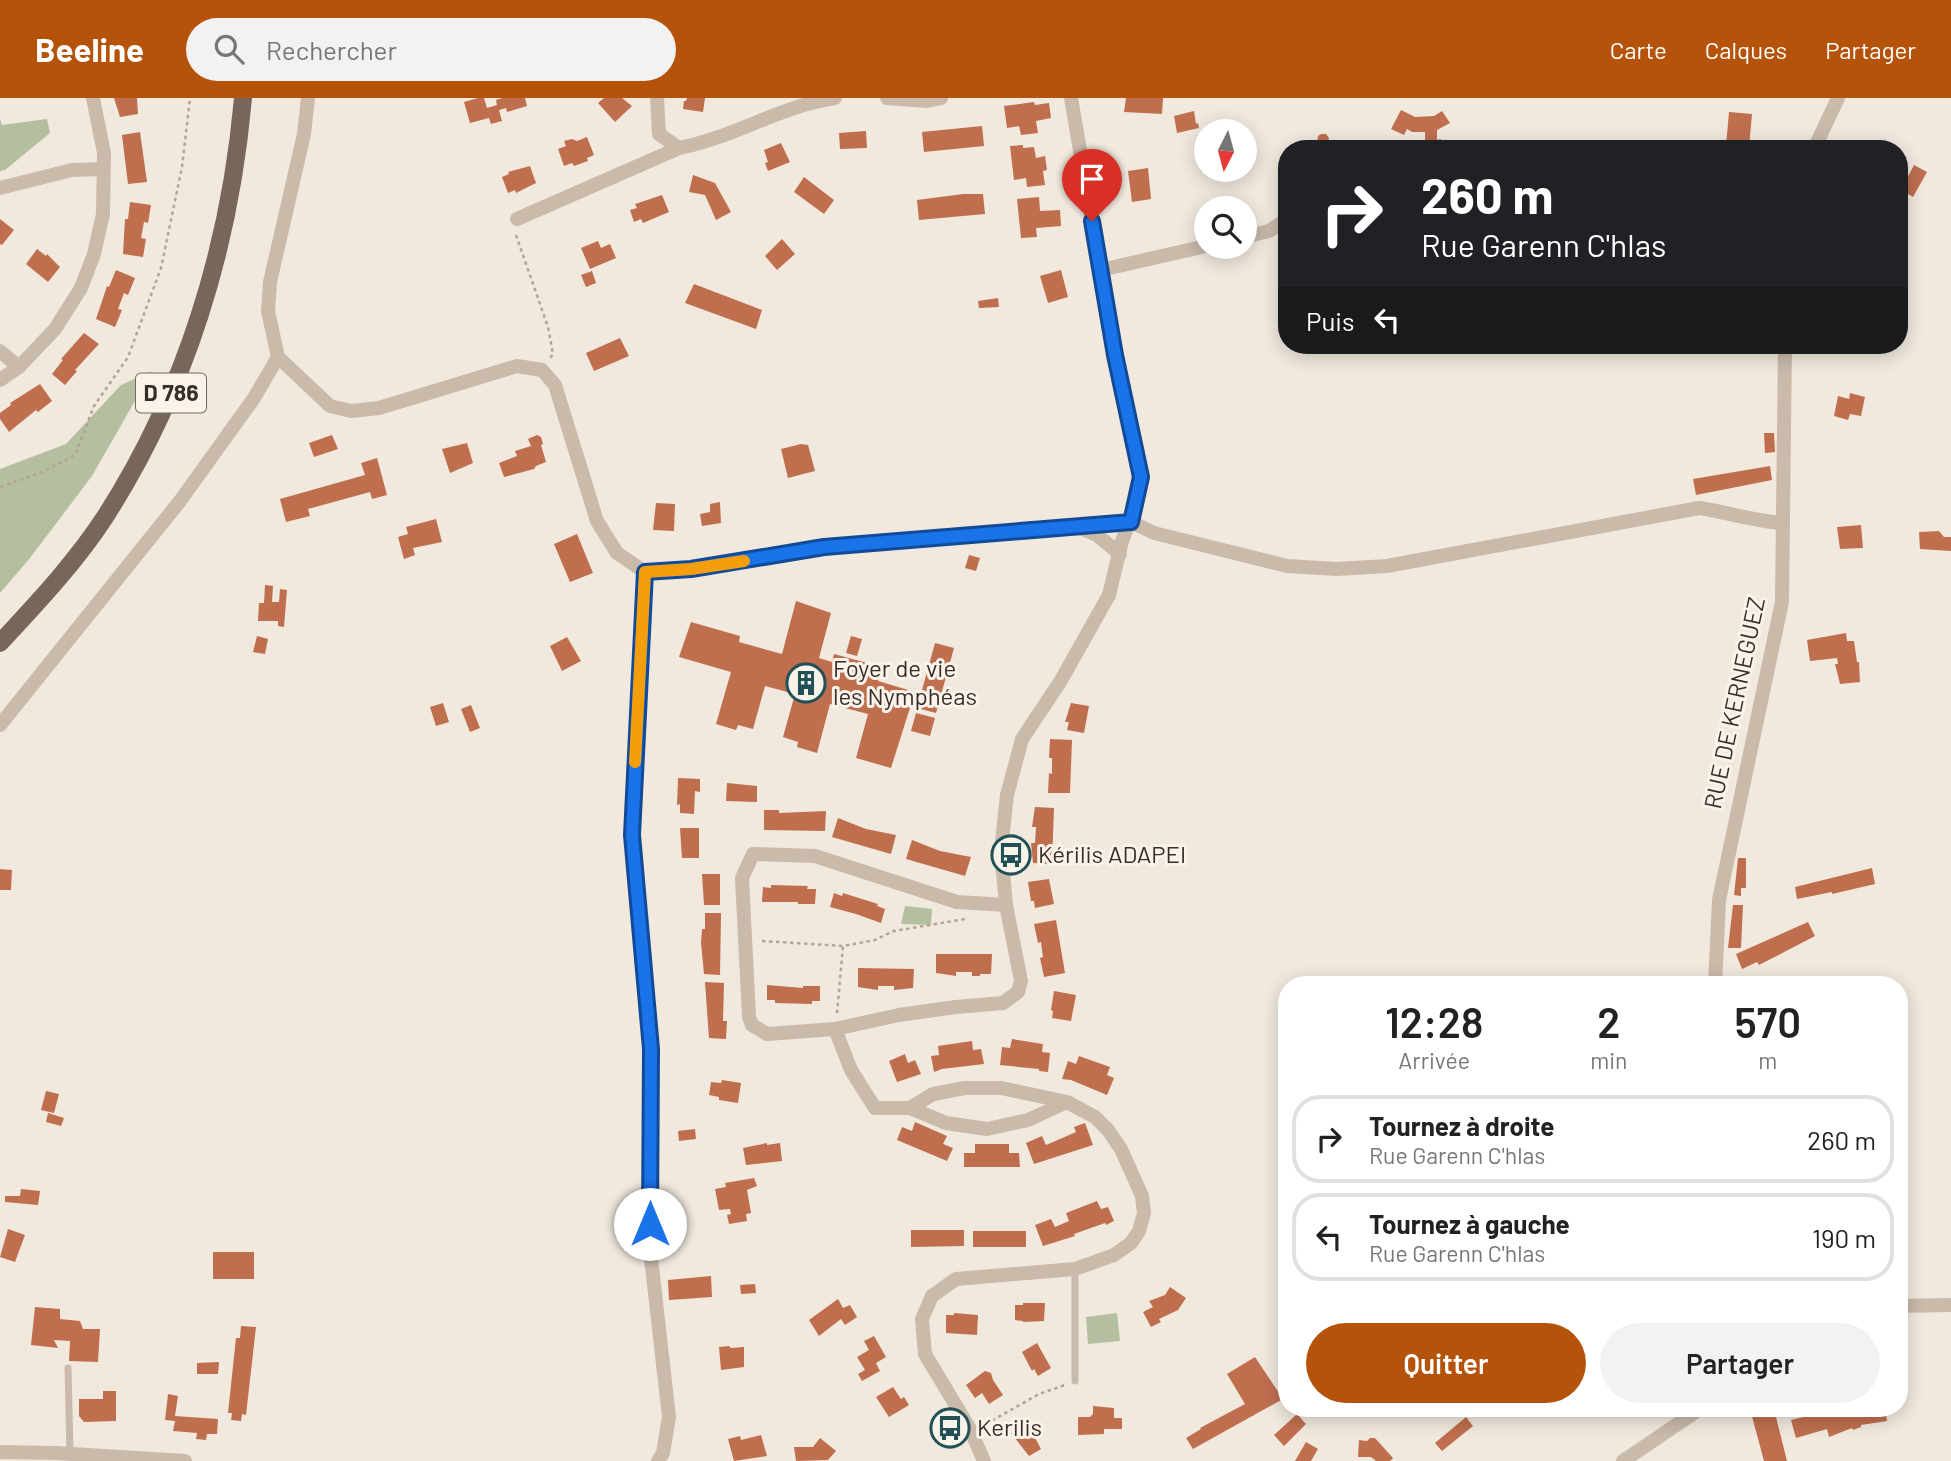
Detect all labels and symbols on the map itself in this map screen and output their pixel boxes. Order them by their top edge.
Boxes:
north arrow [1194,119,1256,182]
pin [1062,149,1122,221]
road number: D 786 [136,374,206,412]
street label: RUE DE KERNEGUEZ [1697,594,1770,811]
place label: Foyer de vie les Nymphéas [833,653,977,710]
building icon: Foyer de vie les Nymphéas [785,662,827,704]
bus stop icon: Kérilis ADAPEI [990,834,1032,876]
place label: Kérilis ADAPEI [1038,839,1186,868]
position arrow [613,1187,687,1261]
bus stop icon: Kerilis [929,1407,971,1449]
place label: Kerilis [977,1412,1042,1441]

